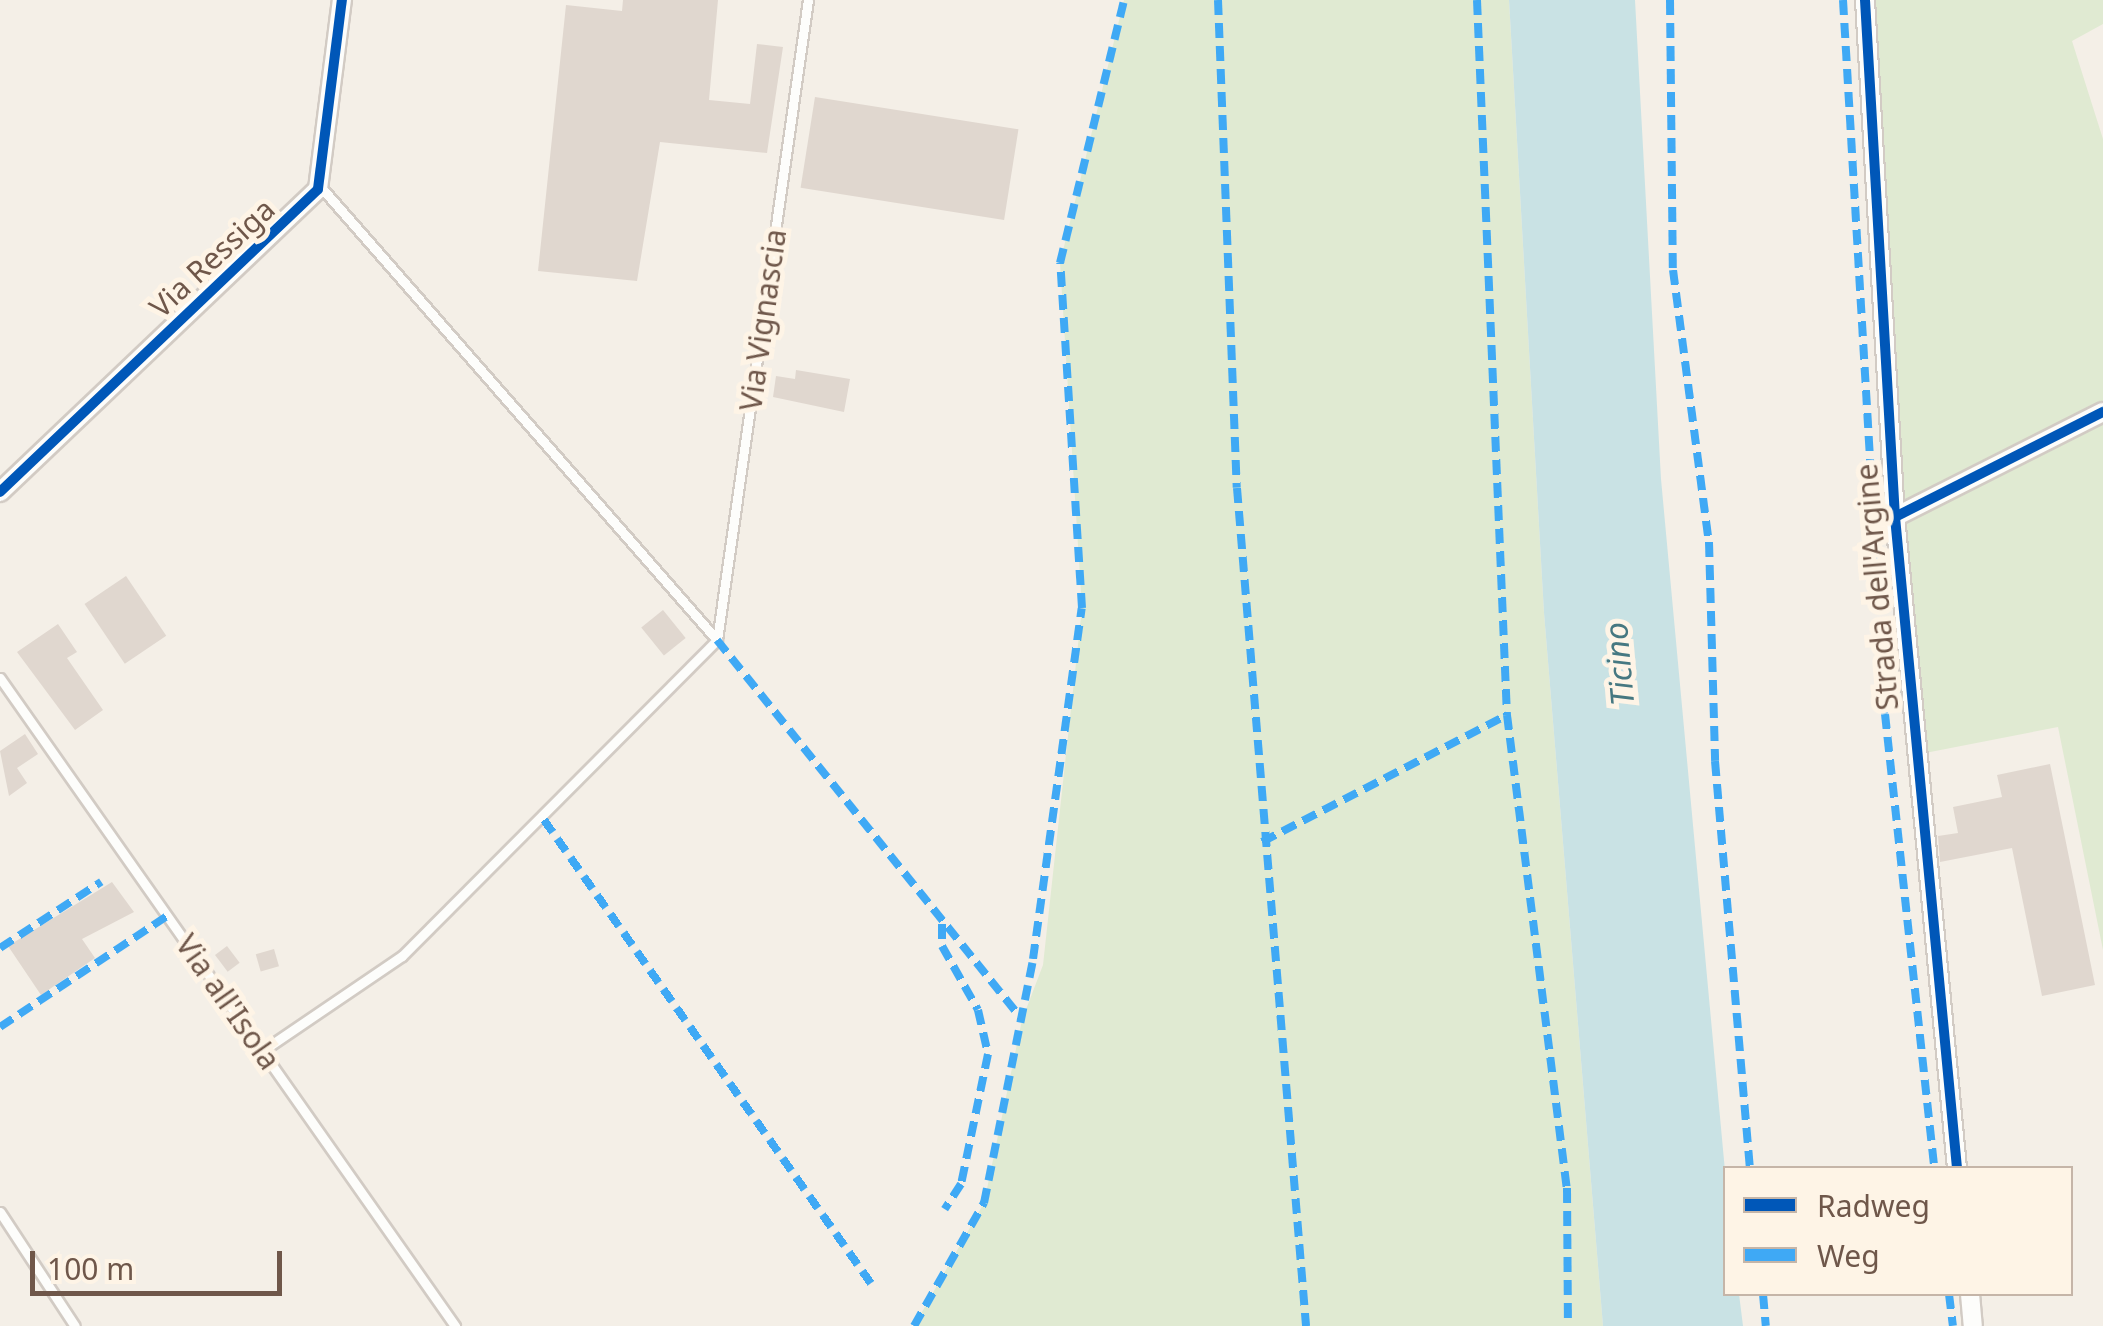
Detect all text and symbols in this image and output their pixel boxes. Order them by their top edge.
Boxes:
street label: Via Ressiga [142,191,282,325]
street label: Via Vignascia [732,227,794,413]
street label: Strada dell'Argine [1848,462,1906,712]
water label: Ticino [1596,621,1642,707]
street label: Via all'Isola [168,927,288,1077]
legend [1723,1166,2073,1296]
text: Radweg [1817,1185,1930,1226]
scale bar [35,1231,288,1293]
text: Weg [1817,1235,1880,1276]
text: 100 m [47,1248,134,1289]

